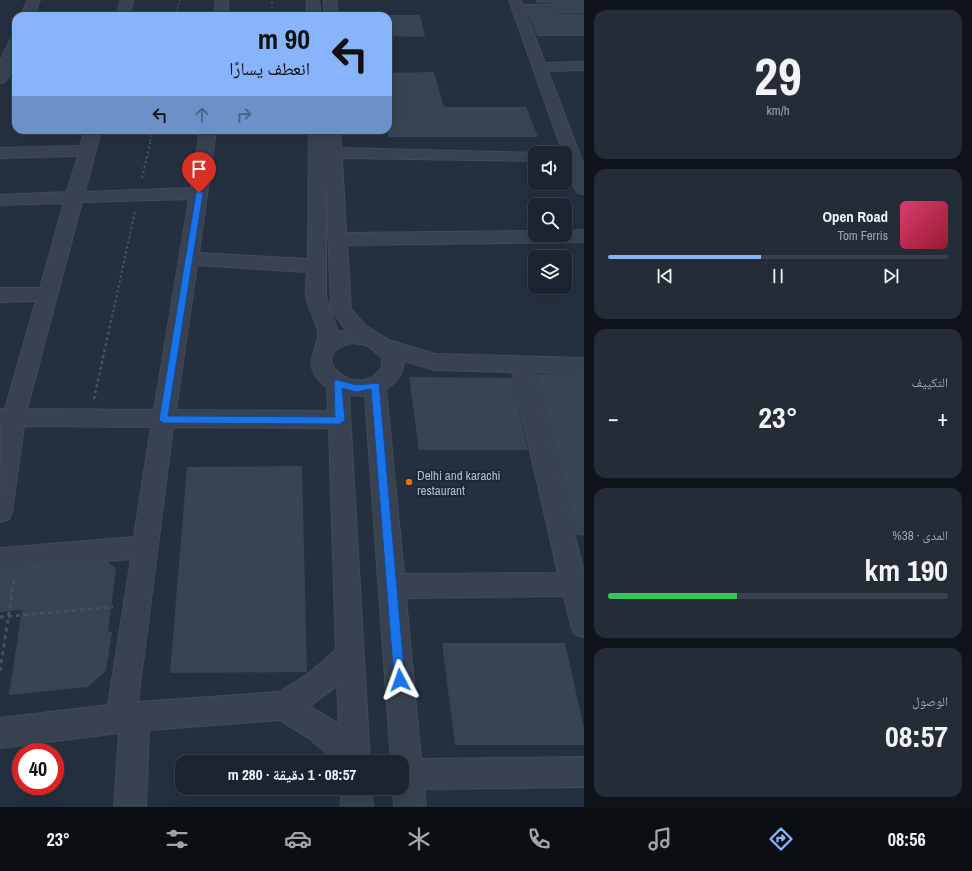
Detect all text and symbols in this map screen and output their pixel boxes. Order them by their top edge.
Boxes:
text: 90 m [258,20,310,58]
icon: left [324,28,376,80]
text: 29 [754,41,802,111]
text: انعطف يسارًا [229,56,310,81]
text: km/h [766,102,790,119]
icon: left [149,104,171,126]
icon: ahead [191,104,213,126]
icon: right [233,104,255,126]
map controls [528,146,572,294]
button: sound [528,146,572,190]
pin [182,152,216,193]
icon: arrive [188,158,210,180]
button: search [528,198,572,242]
text: Open Road [822,206,888,227]
text: Tom Ferris [838,227,888,244]
button: layers [528,250,572,294]
icon: previous [654,265,676,287]
icon: pause [767,265,789,287]
icon: next [880,265,902,287]
text: التكييف [912,374,948,391]
text: 23° [758,397,798,437]
text: − [608,403,619,433]
text: + [937,403,948,433]
place label: Delhi and karachi restaurant [417,467,501,499]
marker: Delhi and karachi restaurant [404,477,414,487]
text: المدى · 38% [892,527,948,544]
text: 190 km [865,550,948,590]
position arrow [379,659,421,701]
text: الوصول [912,693,948,710]
text: 08:57 [885,716,948,756]
speed limit sign: 40 [12,743,64,795]
text: 08:57 · 1 دقيقة · 280 m [228,764,356,785]
icon: filters [163,825,191,853]
icon: car [284,825,312,853]
icon: climate [405,825,433,853]
icon: phone [525,825,553,853]
icon: music [646,825,674,853]
icon: directions [767,825,795,853]
text: 23° [46,827,70,852]
text: 08:56 [888,827,926,852]

